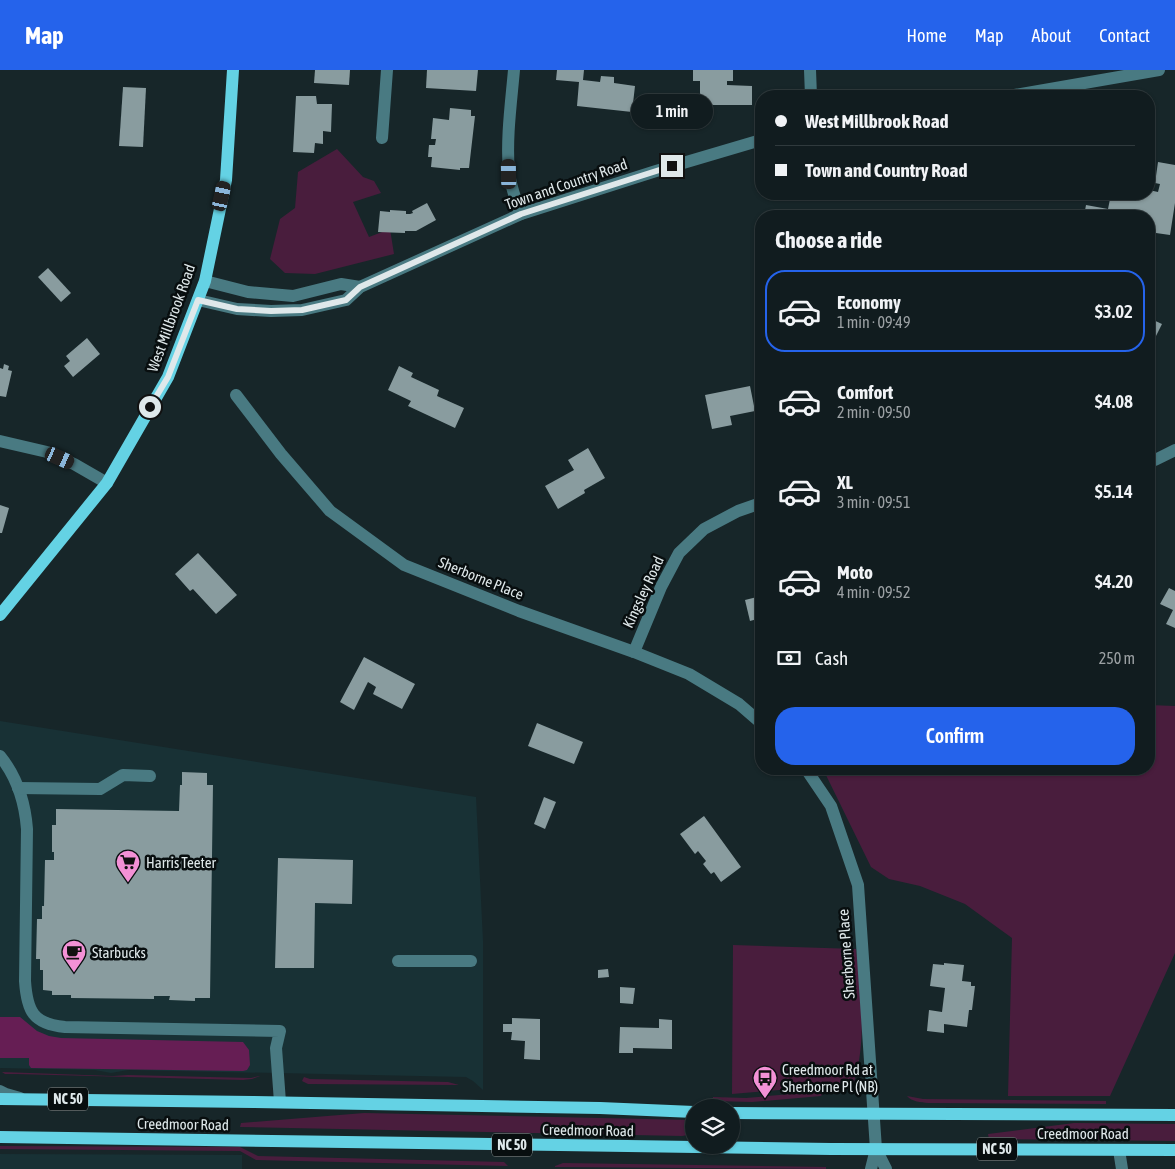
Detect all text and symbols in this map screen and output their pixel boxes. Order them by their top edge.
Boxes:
text: Map [25,22,64,49]
text: Home [907,25,947,46]
text: Map [975,25,1004,46]
text: About [1032,25,1071,46]
text: Contact [1099,25,1150,46]
callout: 1 min [631,93,713,128]
text: 1 min [656,102,688,120]
text: West Millbrook Road [805,110,949,132]
street label: Town and Country Road [503,155,629,213]
route end [661,155,683,177]
car [501,159,516,189]
text: Town and Country Road [805,159,967,181]
car [211,180,232,212]
text: Choose a ride [775,227,882,253]
street label: West Millbrook Road [144,262,198,374]
icon: car [777,289,822,334]
text: Economy [837,291,901,313]
text: $3.02 [1095,300,1133,322]
text: 1 min · 09:49 [837,313,910,331]
icon: car [777,379,822,424]
text: Comfort [837,381,893,403]
text: $4.08 [1095,390,1133,412]
route start [139,396,161,418]
text: 2 min · 09:50 [837,403,910,421]
car [43,445,76,471]
icon: car [777,469,822,514]
text: XL [837,471,853,493]
text: $5.14 [1095,480,1133,502]
text: 3 min · 09:51 [837,493,910,511]
street label: Sherborne Place [436,553,526,603]
street label: Kingsley Road [619,553,667,631]
icon: car [777,559,822,604]
text: Moto [837,561,873,583]
text: $4.20 [1095,570,1133,592]
text: 4 min · 09:52 [837,583,910,601]
icon: cash [775,644,803,672]
text: Cash [815,647,848,669]
text: 250 m [1099,649,1135,667]
button: Confirm [775,707,1135,765]
supermarket icon: Harris Teeter [115,849,141,883]
place label: Harris Teeter [146,854,217,871]
street label: Sherborne Place [834,908,858,1000]
cafe icon: Starbucks [61,939,87,973]
place label: Starbucks [92,944,146,961]
place label: Creedmoor Rd at Sherborne Pl (NB) [782,1061,878,1095]
bus stop icon: Creedmoor Rd at Sherborne Pl (NB) [752,1065,778,1099]
road number: NC 50 [48,1088,88,1110]
map controls [685,1099,740,1154]
button: layers [685,1099,740,1154]
street label: Creedmoor Road [137,1115,229,1133]
street label: Creedmoor Road [542,1121,634,1139]
street label: Creedmoor Road [1037,1125,1129,1142]
road number: NC 50 [492,1134,532,1156]
road number: NC 50 [977,1138,1017,1160]

